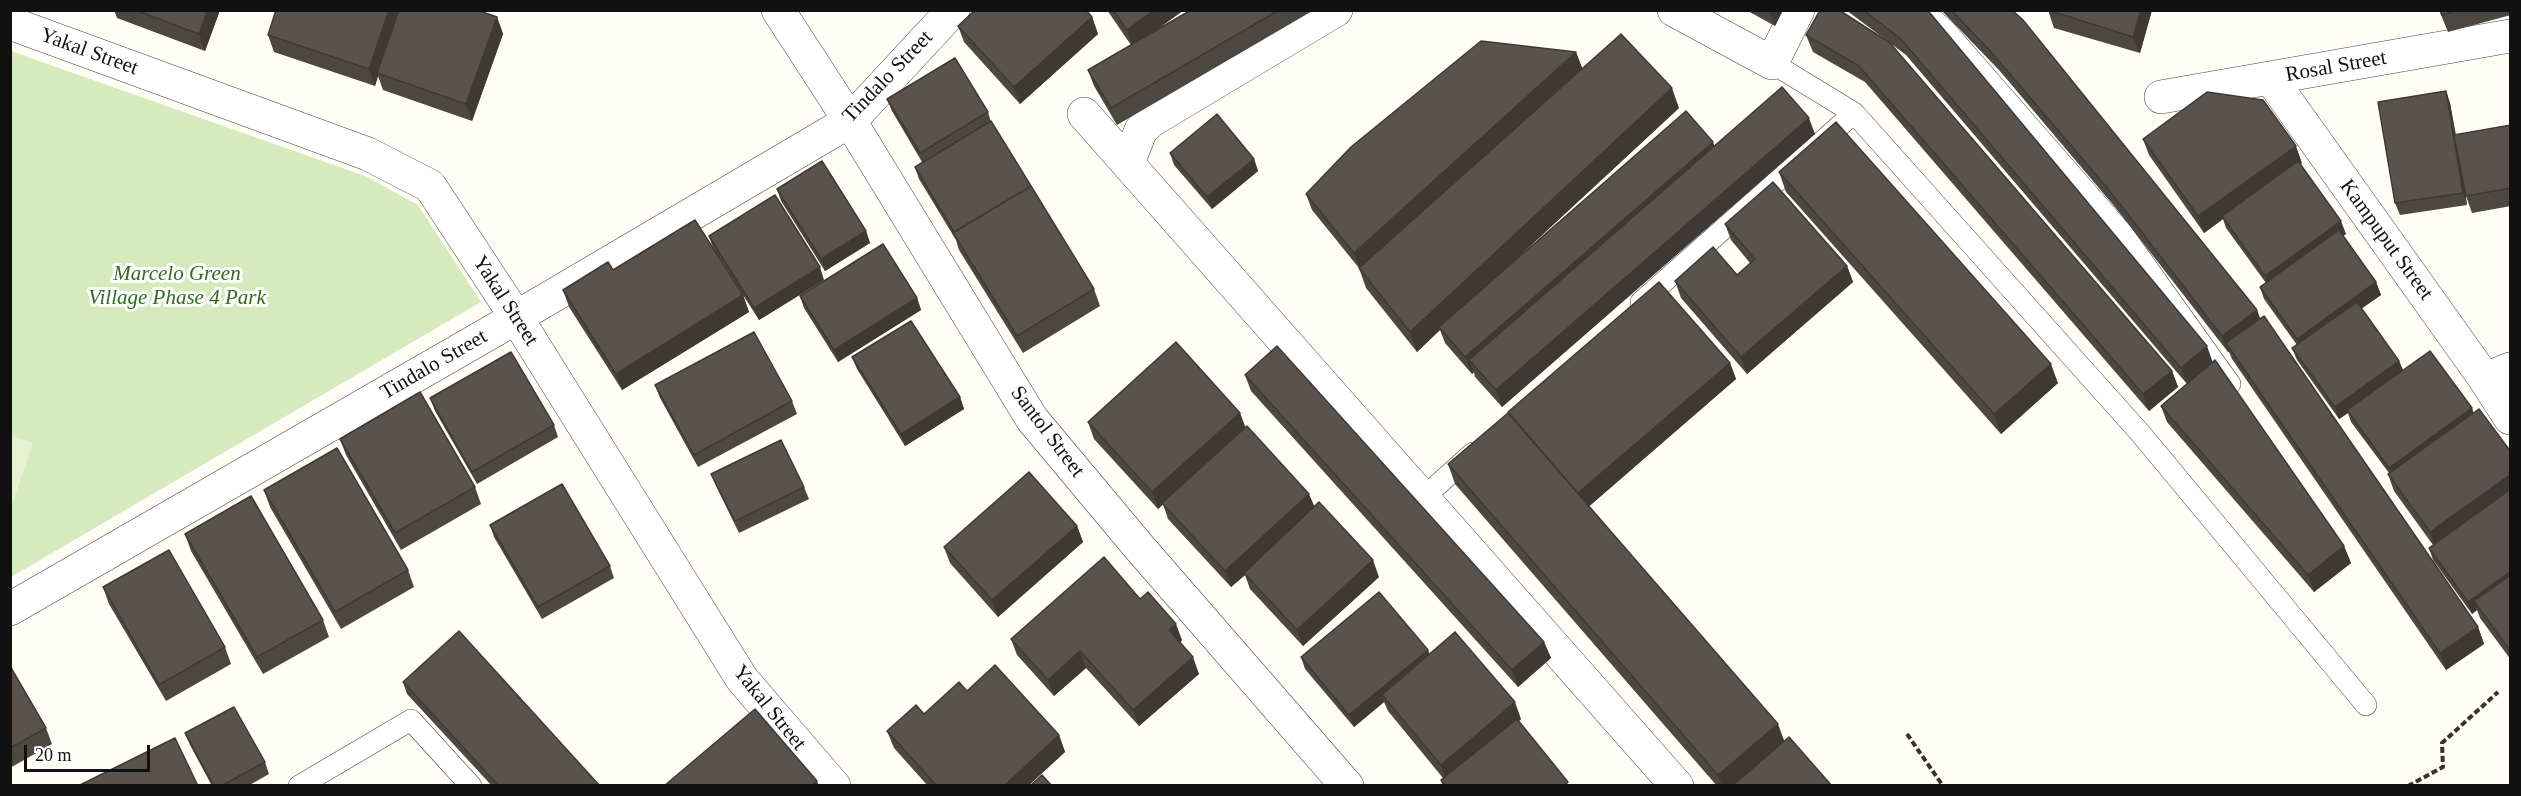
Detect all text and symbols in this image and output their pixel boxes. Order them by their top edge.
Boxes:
street label: Yakal Street [37,23,141,81]
street label: Tindalo Street [838,26,938,128]
street label: Rosal Street [2284,46,2388,88]
street label: Kampuput Street [2334,175,2438,305]
street label: Yakal Street [467,251,543,351]
park label: Marcelo Green Village Phase 4 Park [88,261,266,311]
street label: Tindalo Street [376,324,492,406]
street label: Santol Street [1004,381,1090,483]
street label: Yakal Street [727,660,811,756]
scale bar [27,733,153,771]
text: 20 m [35,745,72,765]

